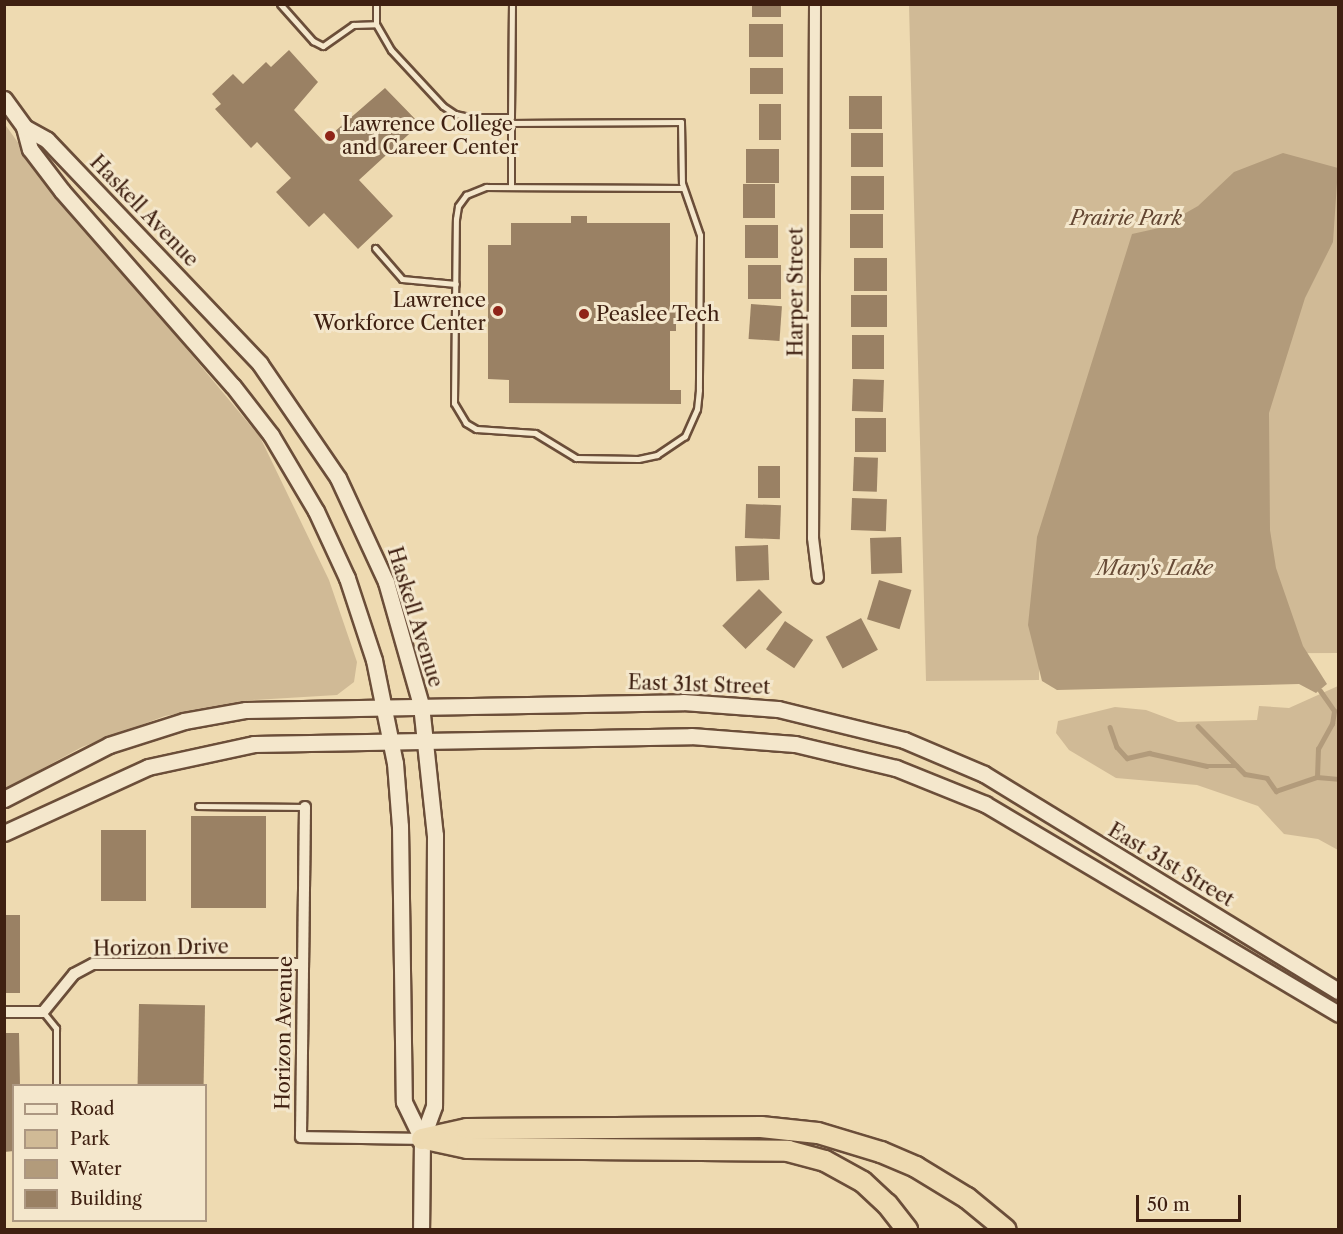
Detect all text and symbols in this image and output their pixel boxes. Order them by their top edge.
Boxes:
place label: Lawrence College and Career Center [342,112,519,159]
marker: Lawrence College and Career Center [323,129,337,143]
street label: Haskell Avenue [84,150,204,272]
park label: Prairie Park [1070,206,1182,230]
street label: Harper Street [784,227,808,357]
place label: Lawrence Workforce Center [313,288,486,335]
place label: Peaslee Tech [596,302,720,326]
marker: Lawrence Workforce Center [491,304,505,318]
marker: Peaslee Tech [577,307,591,321]
street label: Haskell Avenue [382,543,448,691]
water label: Mary's Lake [1097,555,1213,581]
street label: East 31st Street [627,671,771,699]
street label: East 31st Street [1104,818,1238,912]
street label: Horizon Drive [93,935,229,961]
street label: Horizon Avenue [271,955,297,1111]
legend [12,1084,207,1222]
text: Road [70,1098,115,1120]
text: Park [70,1128,109,1150]
text: Water [70,1158,122,1180]
scale bar [1139,1183,1244,1221]
text: Building [70,1188,142,1210]
text: 50 m [1147,1194,1190,1216]

